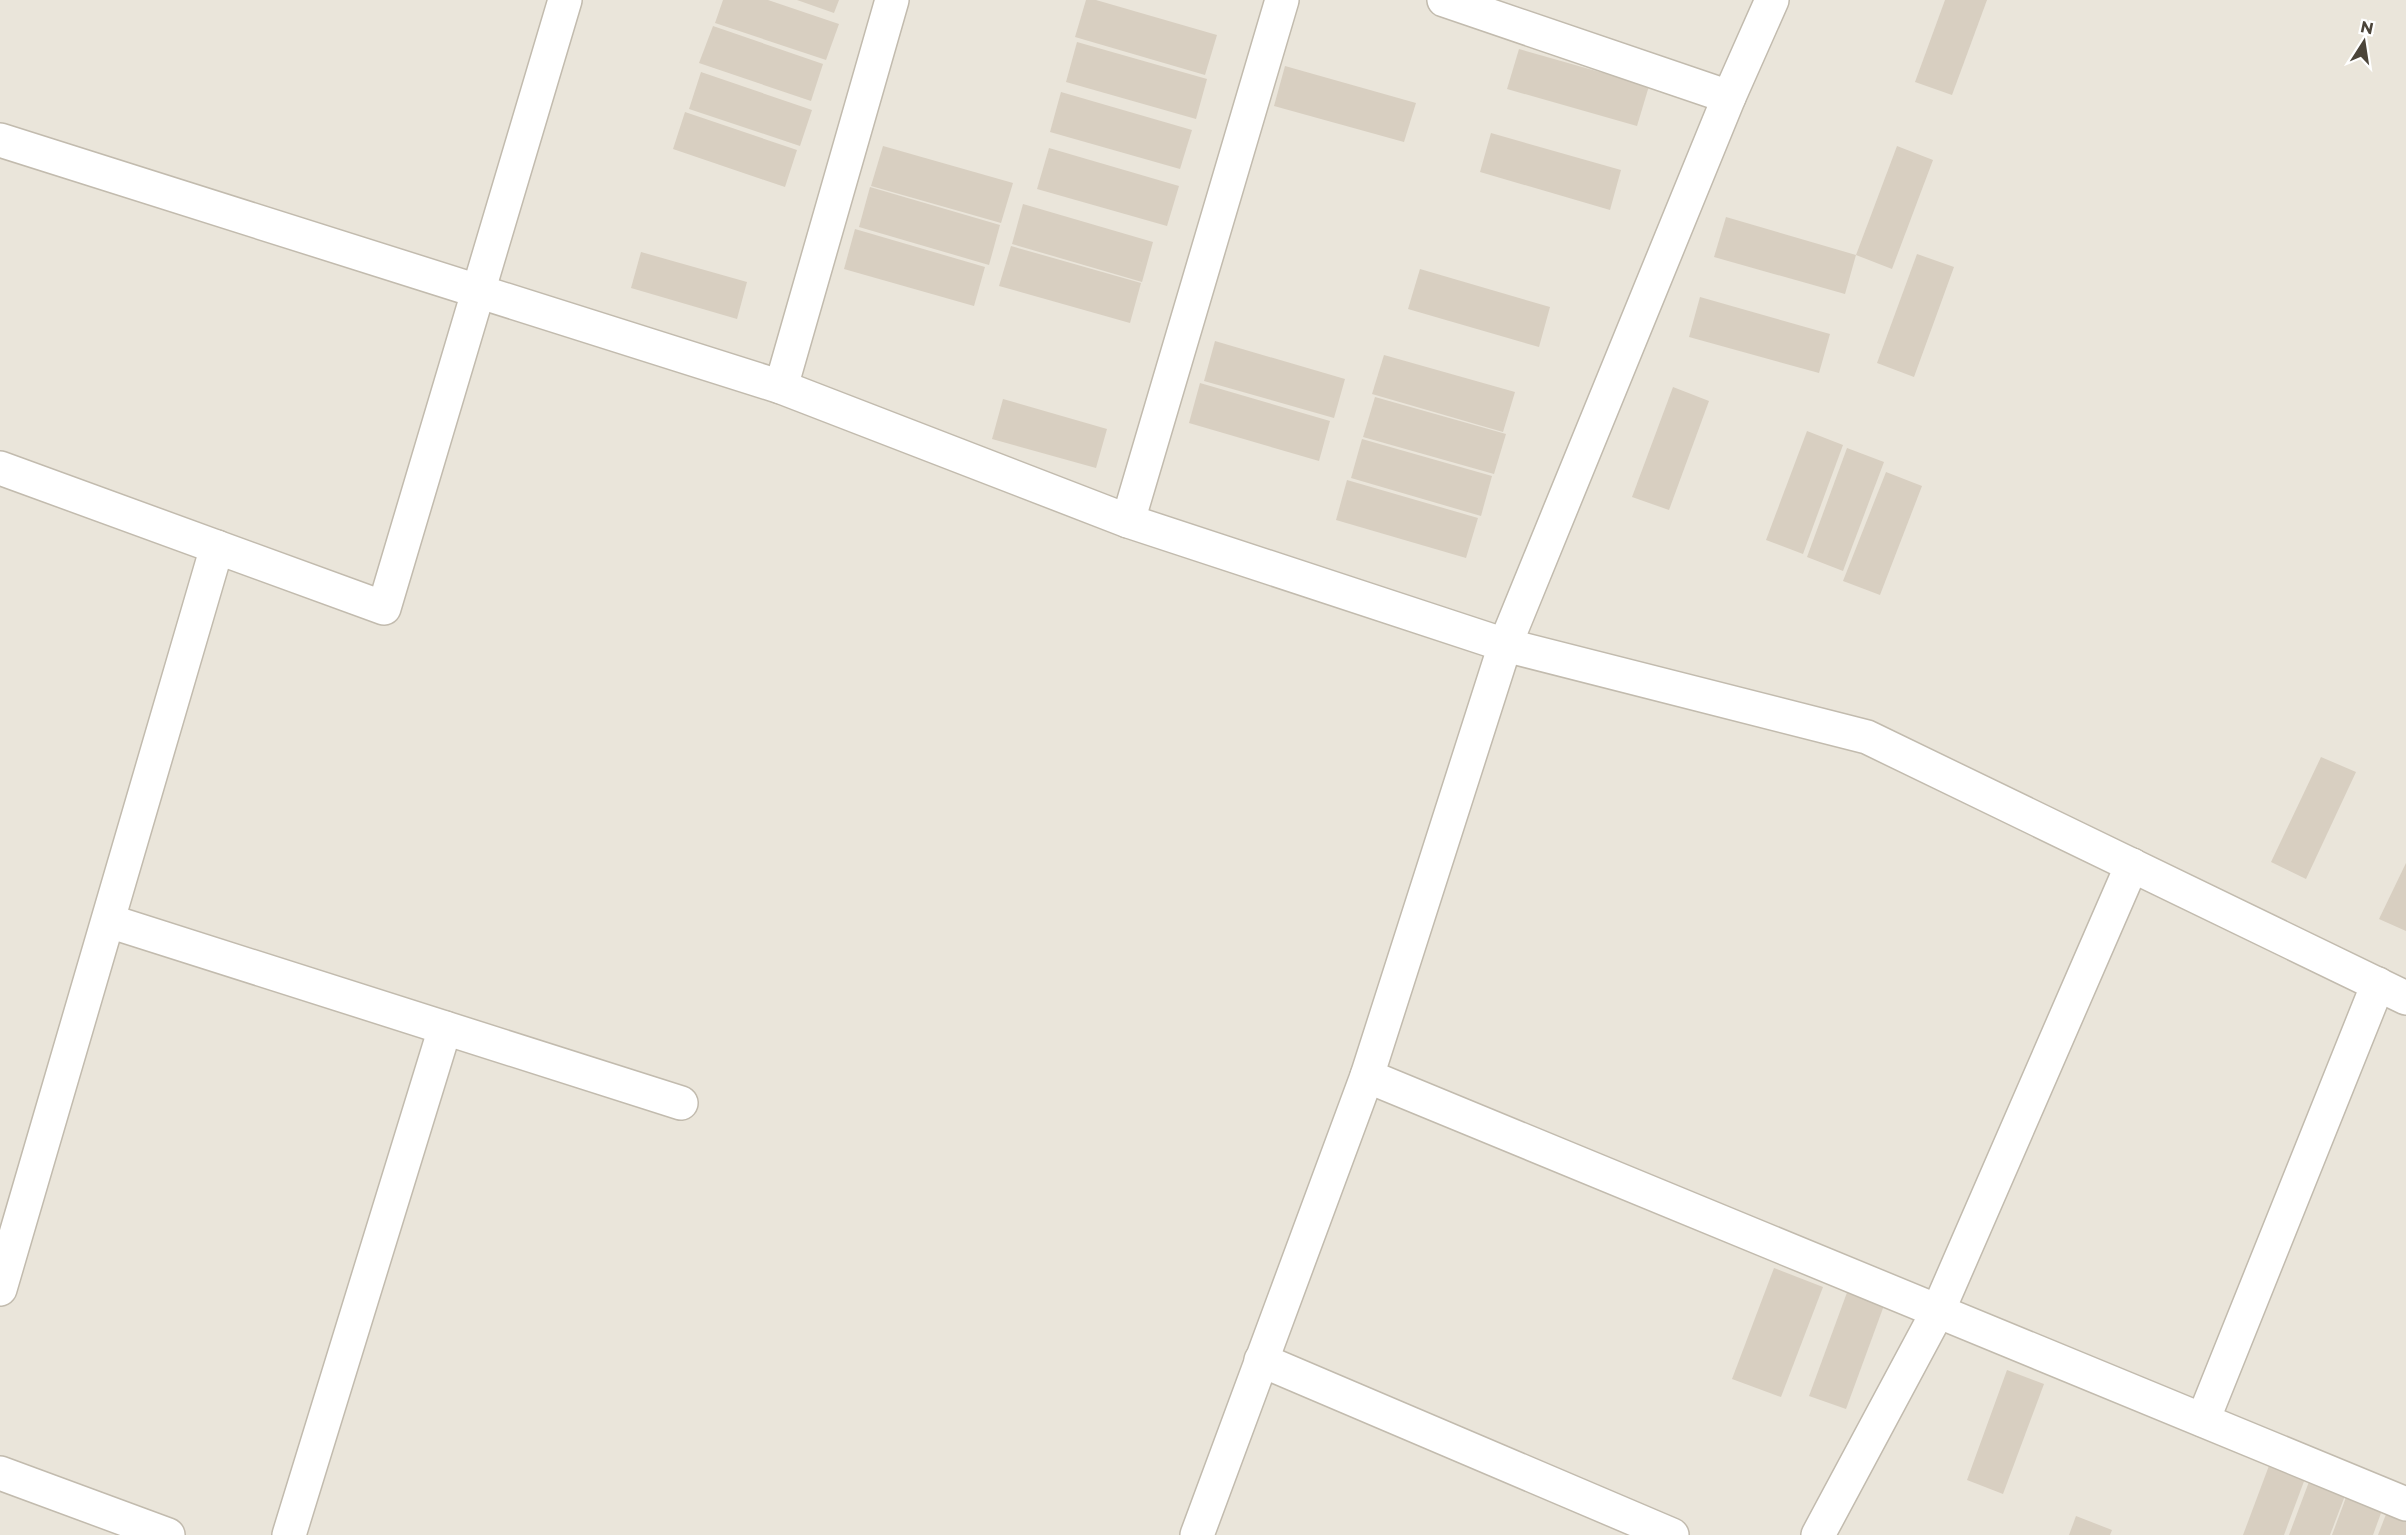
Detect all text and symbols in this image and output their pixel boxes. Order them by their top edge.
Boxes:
north arrow [2334,12,2394,72]
text: N [2359,17,2375,38]

